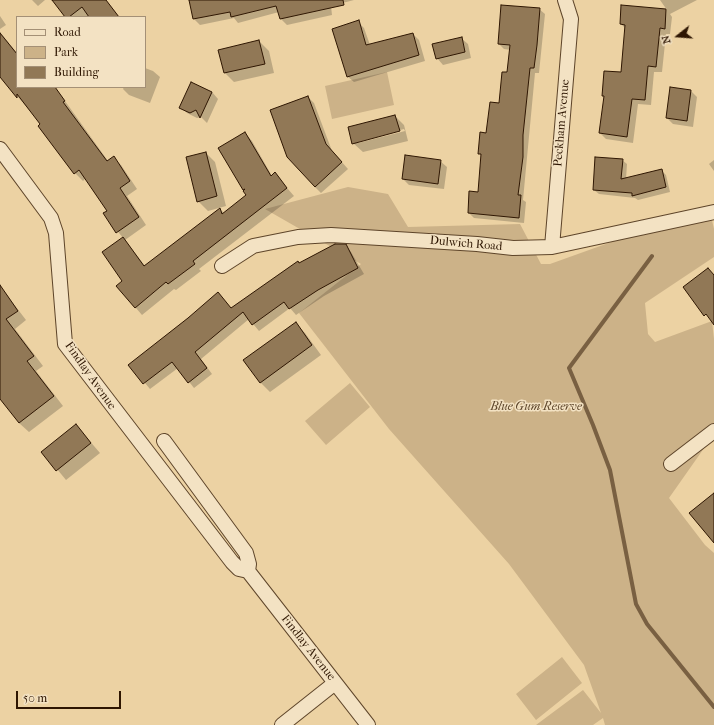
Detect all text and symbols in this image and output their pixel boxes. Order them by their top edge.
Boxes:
legend [16,16,146,88]
north arrow [658,16,698,56]
text: Road [54,25,81,39]
text: N [659,34,673,46]
text: Park [54,45,78,59]
text: Building [54,65,99,79]
street label: Peckham Avenue [551,79,573,167]
street label: Dulwich Road [429,234,503,254]
street label: Findlay Avenue [61,339,119,413]
park label: Blue Gum Reserve [490,400,582,414]
street label: Findlay Avenue [278,612,338,684]
scale bar [18,683,123,709]
text: 50 m [23,691,47,705]

